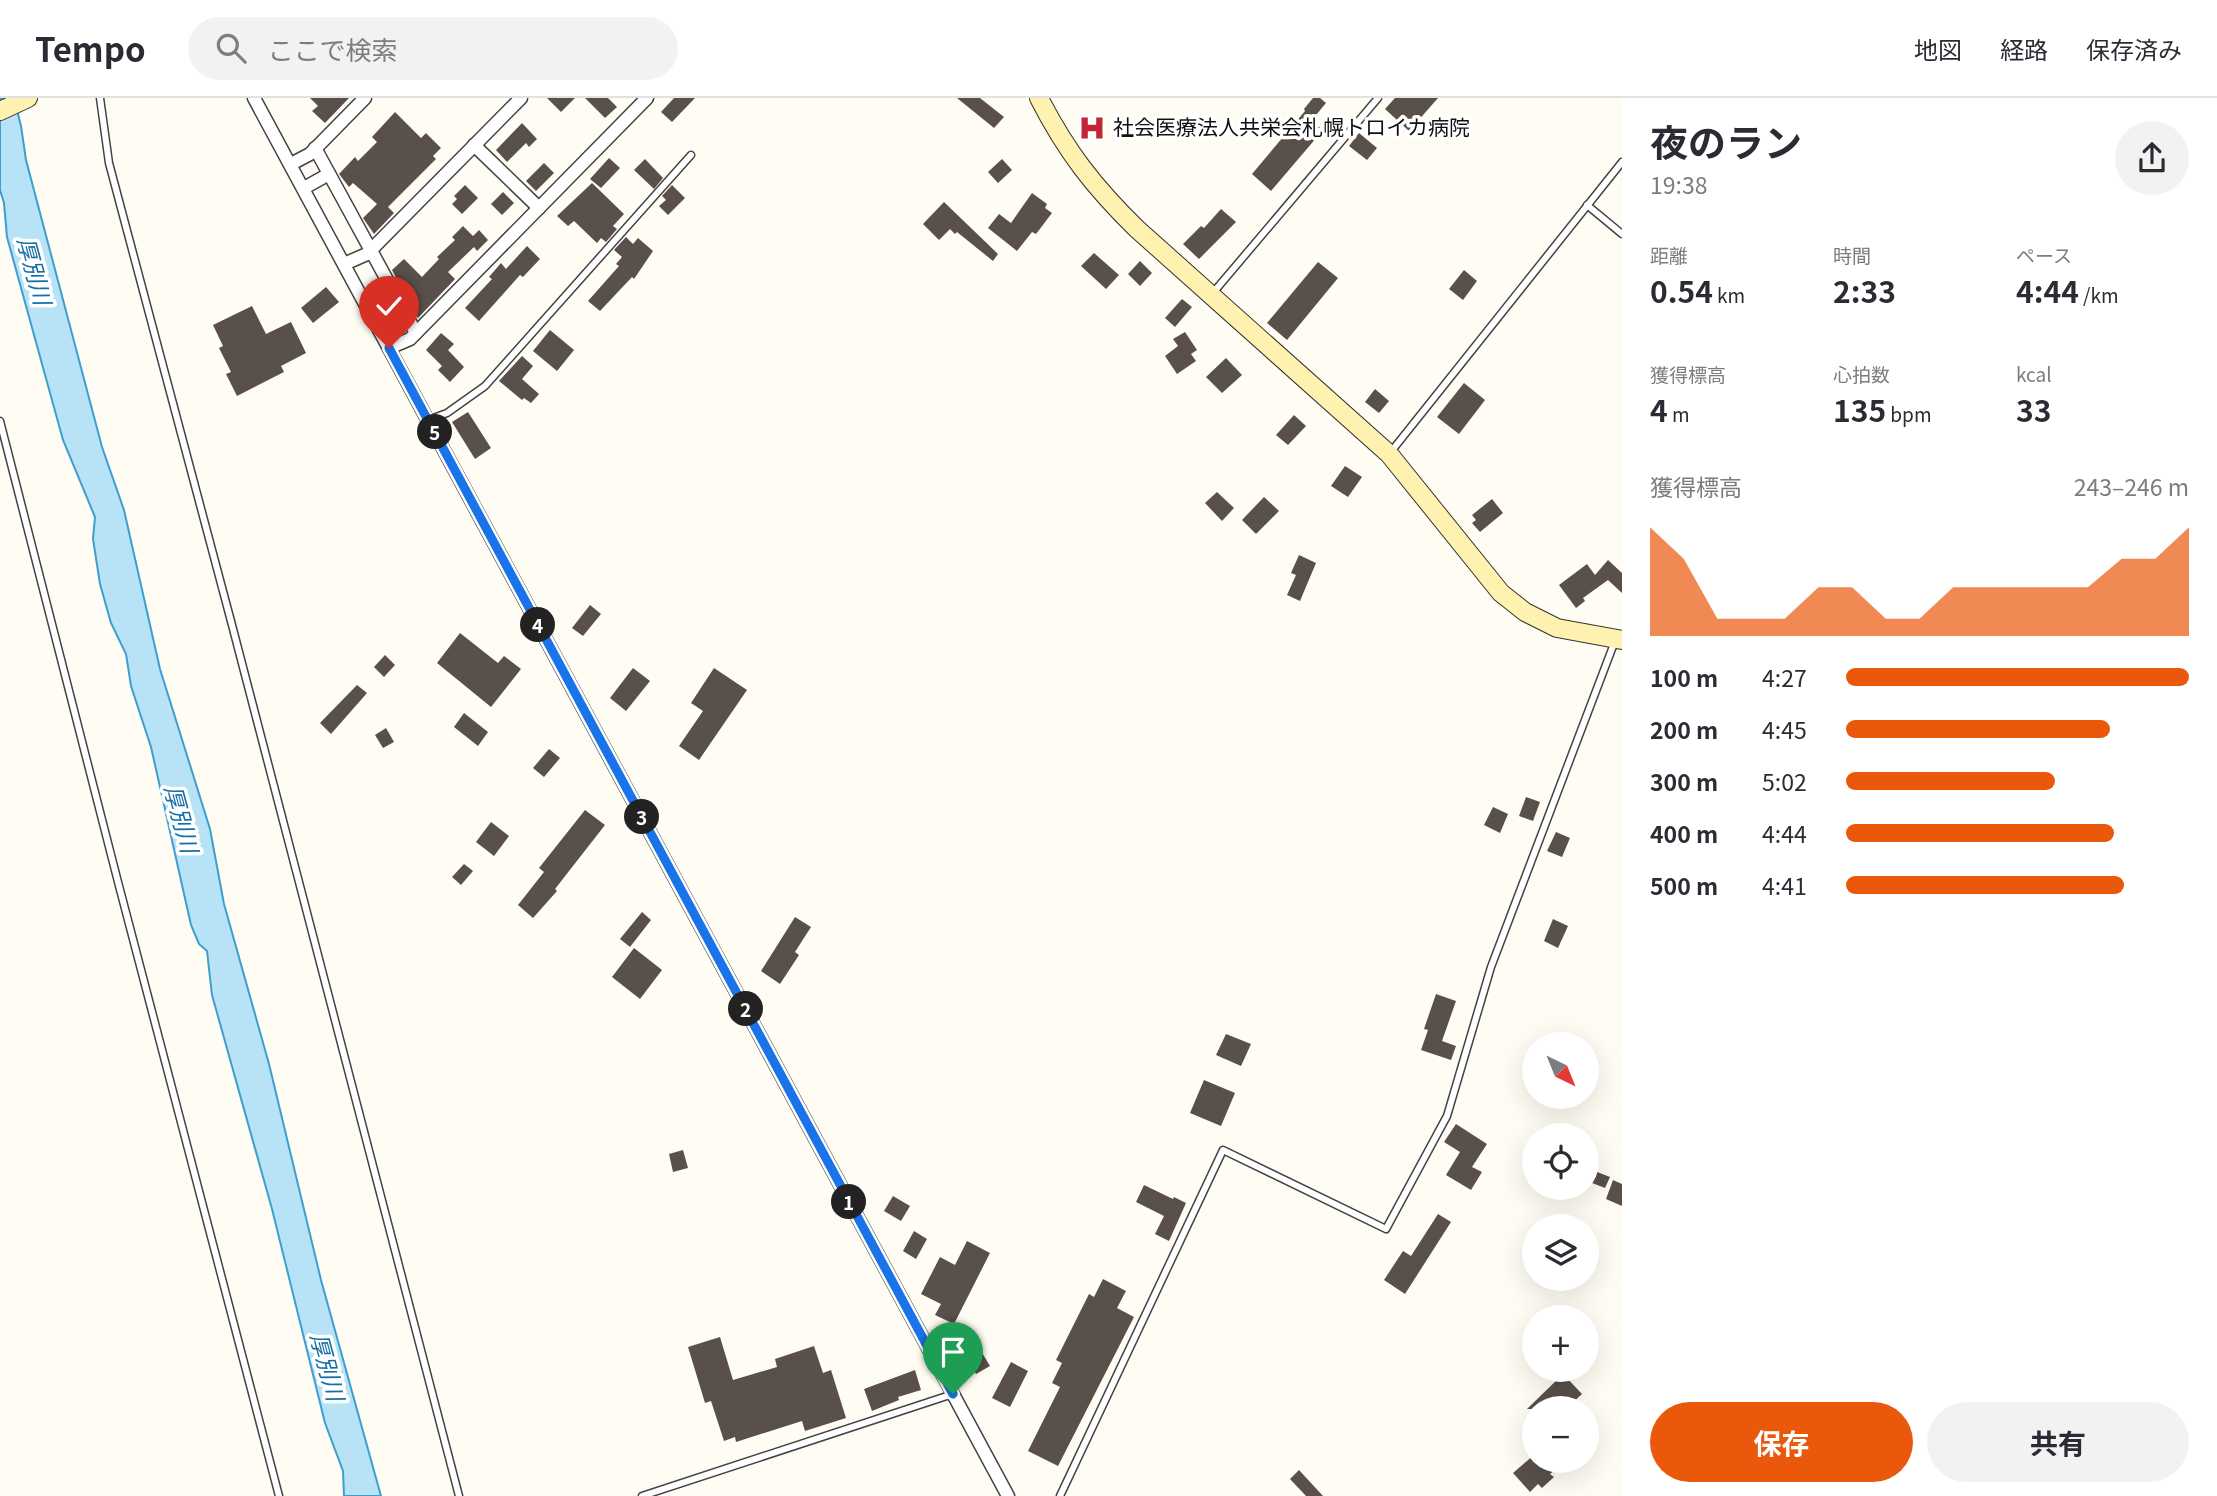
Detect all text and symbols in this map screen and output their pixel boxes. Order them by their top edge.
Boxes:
search box [188,17,678,80]
text: Tempo [35,24,146,72]
icon: search [212,29,250,67]
text: ここで検索 [268,30,398,67]
text: 地図 [1914,31,1962,66]
text: 経路 [2000,31,2048,66]
text: 保存済み [2086,31,2182,66]
place label: 社会医療法人共栄会札幌トロイカ病院 [1113,111,1470,141]
hospital icon: 社会医療法人共栄会札幌トロイカ病院 [1077,113,1107,143]
text: 夜のラン [1650,113,1802,168]
button: share [2115,121,2189,195]
text: 19:38 [1650,167,1707,201]
water label: 厚別川 [11,233,62,311]
text: 距離 [1650,241,1688,268]
text: 時間 [1833,241,1871,268]
text: ペース [2016,241,2072,268]
text: 0.54 [1650,268,1713,312]
text: 2:33 [1833,268,1896,312]
text: 4:44 [2016,268,2079,312]
pin [359,276,419,348]
text: km [1713,281,1745,308]
text: /km [2079,281,2119,308]
icon: check [370,287,408,325]
text: 獲得標高 [1650,360,1726,387]
text: 心拍数 [1833,360,1890,387]
text: kcal [2016,360,2052,387]
text: 4 [1650,387,1668,431]
text: 135 [1833,387,1886,431]
text: 33 [2016,387,2051,431]
text: m [1668,400,1690,427]
text: bpm [1886,400,1931,427]
pin: 5 [418,414,452,450]
text: 5 [429,418,440,445]
text: 獲得標高 [1650,469,1742,503]
text: 243–246 m [2074,469,2189,503]
pin: 4 [520,608,556,642]
text: 4 [532,611,543,638]
text: 100 m [1650,660,1718,694]
text: 4:27 [1762,660,1807,694]
text: 200 m [1650,712,1718,746]
text: 4:45 [1762,712,1807,746]
text: 300 m [1650,764,1718,798]
text: 5:02 [1762,764,1807,798]
water label: 厚別川 [158,781,209,859]
pin: 3 [624,800,660,834]
text: 3 [636,803,647,830]
text: 400 m [1650,816,1718,850]
text: 4:44 [1762,816,1807,850]
text: 500 m [1650,868,1718,902]
text: 4:41 [1762,868,1807,902]
pin: 2 [728,992,764,1026]
text: 2 [740,995,751,1022]
north arrow [1522,1032,1600,1110]
map controls [1522,1032,1599,1473]
button: locate [1522,1123,1599,1200]
pin: 1 [832,1184,866,1220]
text: 1 [843,1188,854,1215]
button: layers [1522,1214,1599,1291]
button: + [1522,1305,1599,1382]
pin [923,1322,983,1394]
water label: 厚別川 [304,1329,355,1407]
icon: arrive [934,1333,972,1371]
button: − [1522,1396,1599,1473]
button: 保存 [1650,1402,1913,1482]
button: 共有 [1927,1402,2189,1482]

